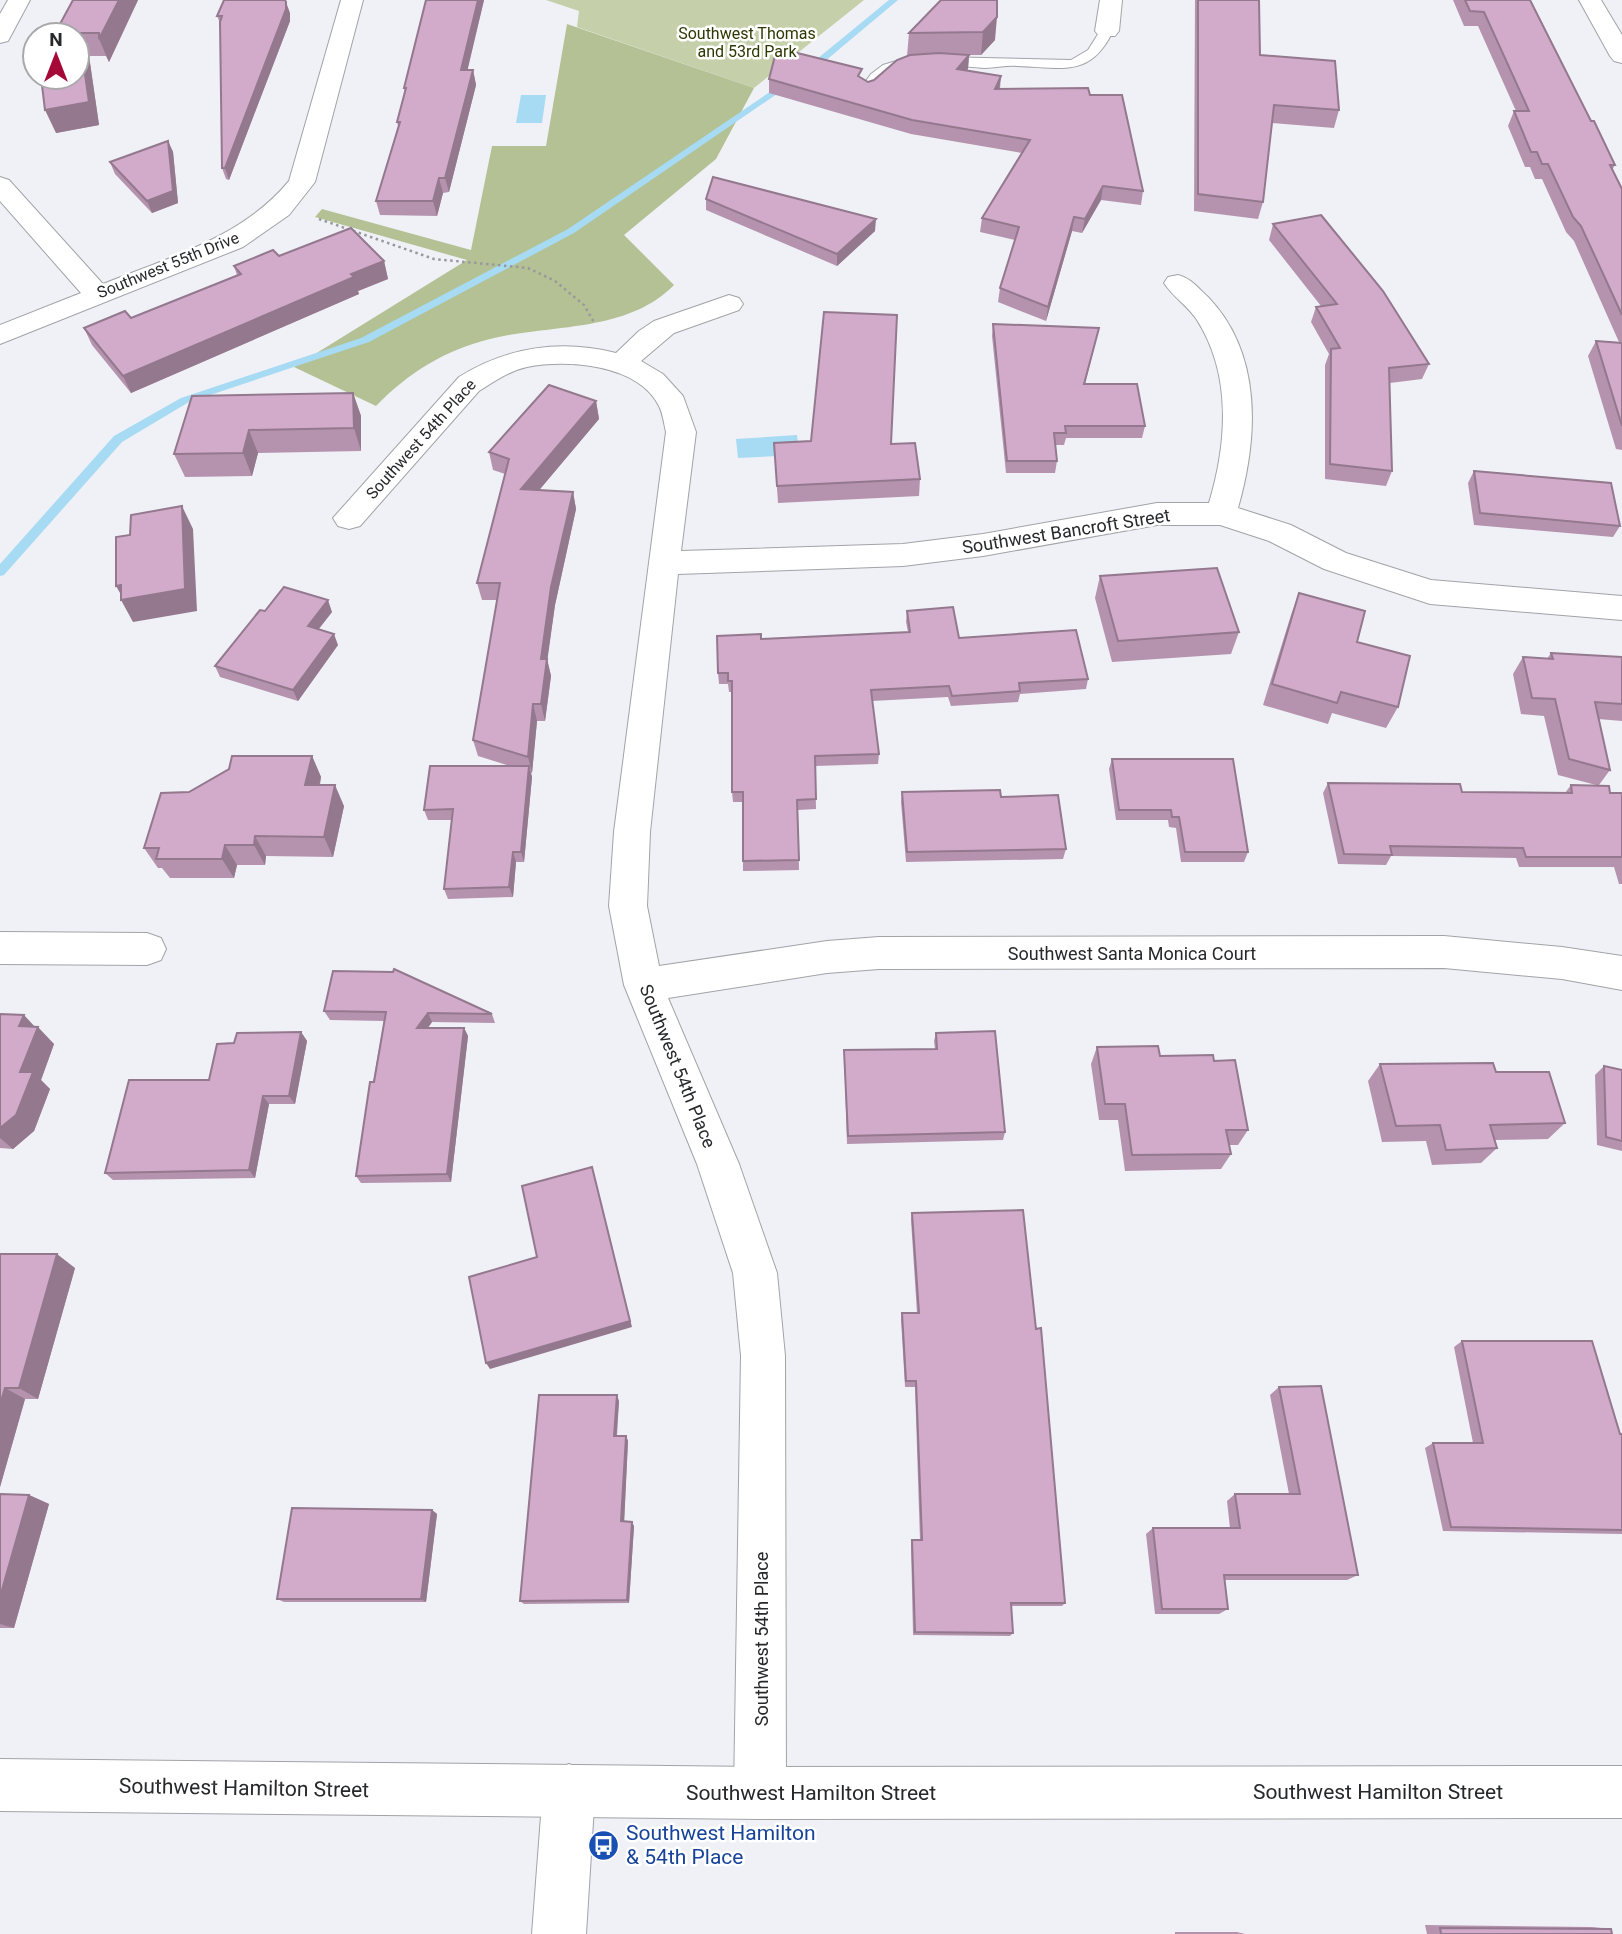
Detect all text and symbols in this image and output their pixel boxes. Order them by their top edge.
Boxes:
north arrow [21,21,91,91]
park label: Southwest Thomas and 53rd Park [678,24,816,61]
text: N [49,28,63,51]
street label: Southwest 55th Drive [94,228,242,302]
street label: Southwest 54th Place [362,375,480,503]
street label: Southwest Bancroft Street [961,504,1171,558]
street label: Southwest Santa Monica Court [1008,943,1256,964]
street label: Southwest 54th Place [636,981,720,1151]
street label: Southwest 54th Place [751,1552,772,1726]
street label: Southwest Hamilton Street [119,1774,369,1802]
street label: Southwest Hamilton Street [1253,1780,1503,1804]
street label: Southwest Hamilton Street [686,1781,936,1805]
place label: Southwest Hamilton & 54th Place [626,1821,816,1869]
bus stop icon: Southwest Hamilton & 54th Place [586,1828,620,1862]

